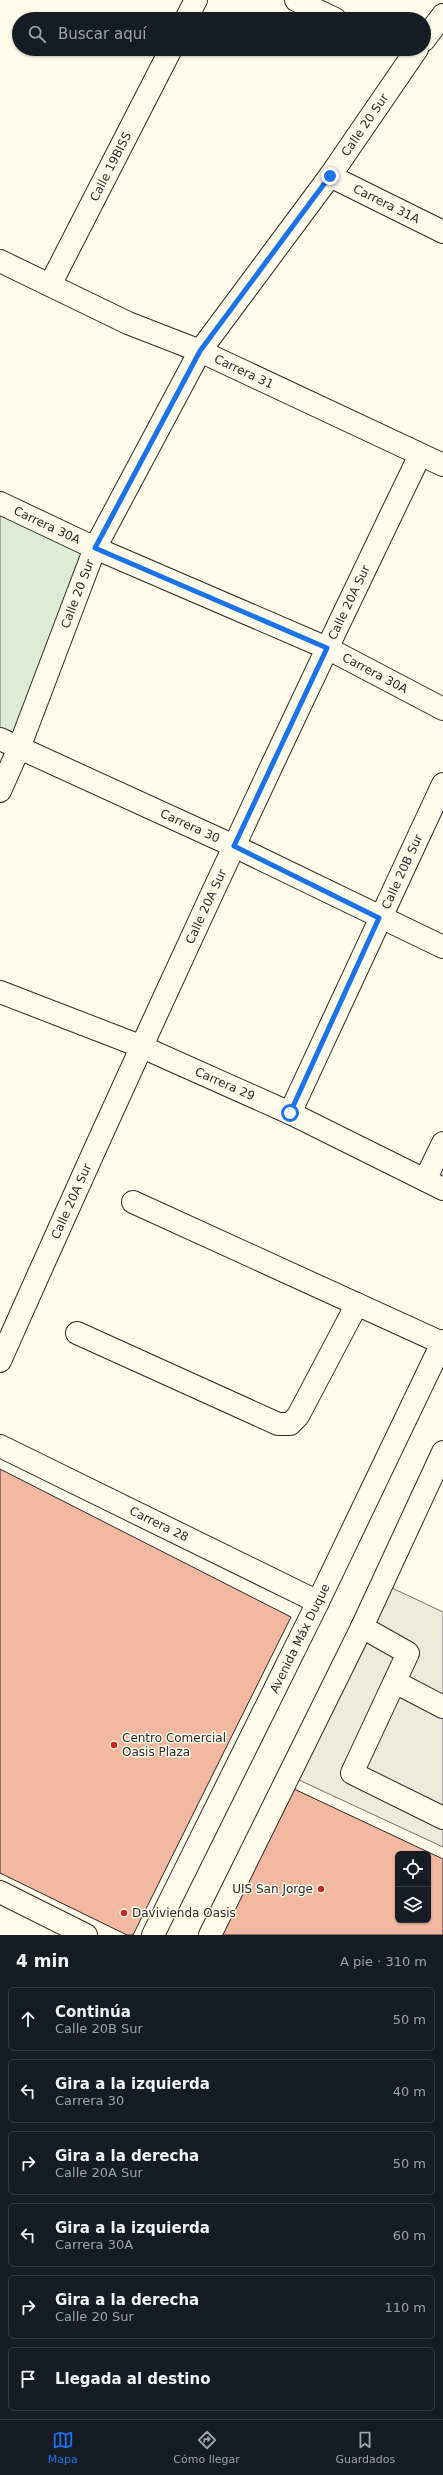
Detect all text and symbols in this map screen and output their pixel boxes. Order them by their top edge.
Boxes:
search box [12,12,431,56]
icon: search [26,23,48,45]
text: Buscar aquí [58,25,146,43]
street label: Calle 20 Sur [339,91,391,159]
street label: Calle 19BISS [87,130,134,204]
route end [321,167,339,185]
street label: Carrera 31A [351,182,423,227]
street label: Carrera 31 [212,352,276,392]
street label: Carrera 30A [11,503,83,547]
street label: Calle 20 Sur [58,557,97,630]
street label: Calle 20A Sur [325,563,373,642]
street label: Carrera 30A [340,650,411,697]
street label: Carrera 30 [158,806,222,846]
street label: Calle 20B Sur [379,832,426,912]
street label: Calle 20A Sur [183,867,230,946]
street label: Carrera 29 [193,1064,257,1103]
route start [281,1104,299,1122]
street label: Calle 20A Sur [48,1161,95,1241]
street label: Carrera 28 [127,1504,191,1544]
street label: Avenida Máx Duque [267,1582,333,1695]
place label: Centro Comercial Oasis Plaza [122,1731,226,1759]
marker: Centro Comercial Oasis Plaza [109,1740,119,1750]
map controls [395,1851,431,1923]
button: locate [395,1851,431,1887]
place label: UIS San Jorge [232,1882,313,1896]
marker: UIS San Jorge [316,1884,326,1894]
button: layers [395,1887,431,1923]
place label: Davivienda Oasis [132,1906,236,1920]
marker: Davivienda Oasis [119,1908,129,1918]
text: 4 min [16,1951,69,1971]
text: A pie · 310 m [340,1954,427,1969]
text: Continúa [55,2003,131,2021]
icon: ahead [17,2008,39,2030]
text: 50 m [393,2012,426,2027]
text: Calle 20B Sur [55,2021,143,2036]
text: Gira a la izquierda [55,2075,210,2093]
icon: left [17,2080,39,2102]
text: 40 m [393,2084,426,2099]
text: Carrera 30 [55,2093,124,2108]
text: Gira a la derecha [55,2147,199,2165]
icon: right [17,2152,39,2174]
text: 50 m [393,2156,426,2171]
text: Calle 20A Sur [55,2165,143,2180]
text: Gira a la izquierda [55,2219,210,2237]
icon: left [17,2224,39,2246]
text: 60 m [393,2228,426,2243]
text: Carrera 30A [55,2237,133,2252]
text: Gira a la derecha [55,2291,199,2309]
icon: right [17,2296,39,2318]
text: 110 m [384,2300,426,2315]
text: Calle 20 Sur [55,2309,134,2324]
icon: arrive [17,2368,39,2390]
text: Llegada al destino [55,2370,210,2388]
tab: Mapa [48,2429,78,2466]
tab: Cómo llegar [173,2429,240,2466]
tab: Guardados [335,2429,395,2466]

